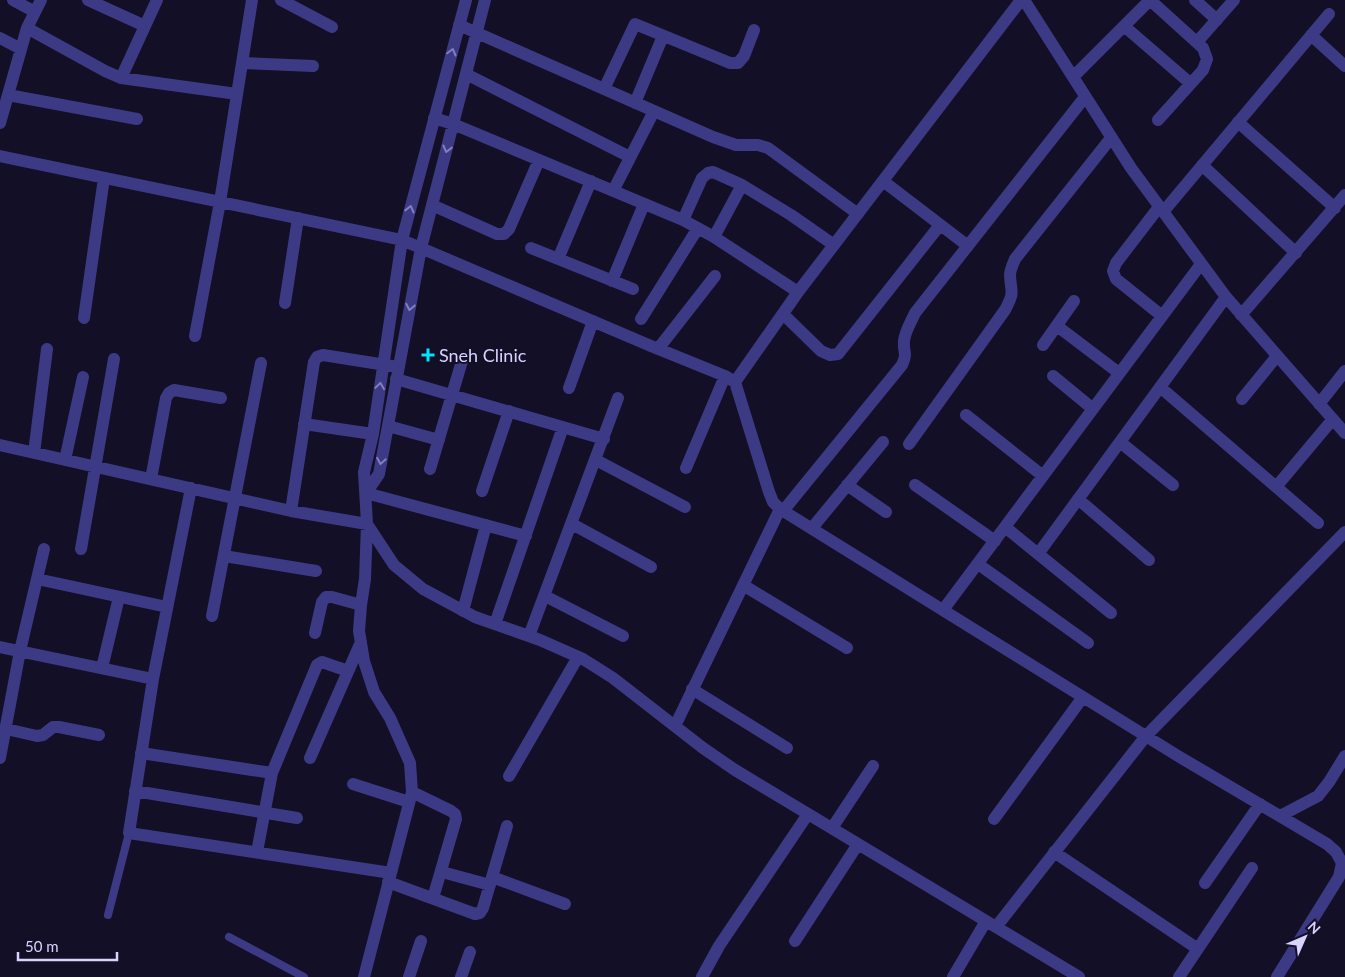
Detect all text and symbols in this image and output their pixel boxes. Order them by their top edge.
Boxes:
one-way arrow [446,47,457,56]
one-way arrow [442,144,452,152]
one-way arrow [404,205,414,213]
one-way arrow [405,303,416,311]
place label: Sneh Clinic [439,344,527,366]
marker: Sneh Clinic [421,348,435,362]
one-way arrow [374,382,385,390]
one-way arrow [377,457,387,465]
north arrow [1280,912,1330,962]
text: N [1305,918,1324,937]
scale bar [18,930,116,962]
text: 50 m [25,937,59,955]

